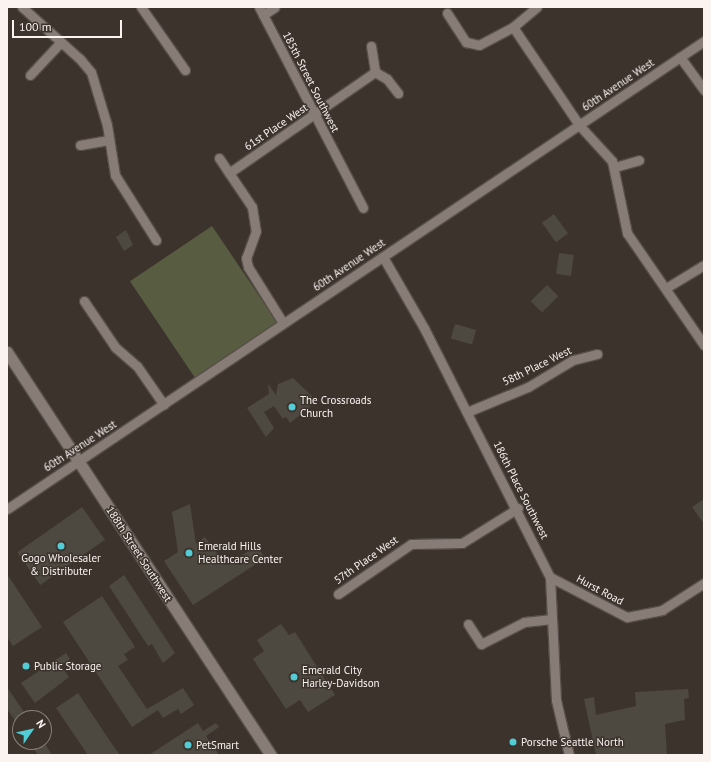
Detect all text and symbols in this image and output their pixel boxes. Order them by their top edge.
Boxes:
scale bar [14,12,124,38]
text: 100 m [19,19,52,34]
street label: 185th Street Southwest [280,30,342,134]
street label: 60th Avenue West [579,56,657,114]
street label: 61st Place West [242,101,310,153]
street label: 60th Avenue West [310,236,388,294]
street label: 58th Place West [500,344,574,388]
place label: The Crossroads Church [300,394,371,420]
marker: The Crossroads Church [287,402,297,412]
street label: 60th Avenue West [41,417,119,475]
street label: 186th Place Southwest [491,439,551,541]
street label: 188th Street Southwest [103,504,175,604]
street label: 57th Place West [331,533,401,587]
place label: Emerald Hills Healthcare Center [198,540,283,566]
marker: Gogo Wholesaler & Distributer [56,541,66,551]
marker: Emerald Hills Healthcare Center [183,547,195,559]
place label: Gogo Wholesaler & Distributer [21,552,101,578]
street label: Hurst Road [574,572,626,608]
place label: Public Storage [34,659,102,673]
marker: Public Storage [21,661,31,671]
place label: Emerald City Harley-Davidson [302,664,380,690]
marker: Emerald City Harley-Davidson [289,672,299,682]
north arrow [12,710,52,750]
text: N [33,717,49,731]
place label: Porsche Seattle North [521,735,624,749]
marker: Porsche Seattle North [508,737,518,747]
place label: PetSmart [196,738,239,752]
marker: PetSmart [183,740,193,750]

